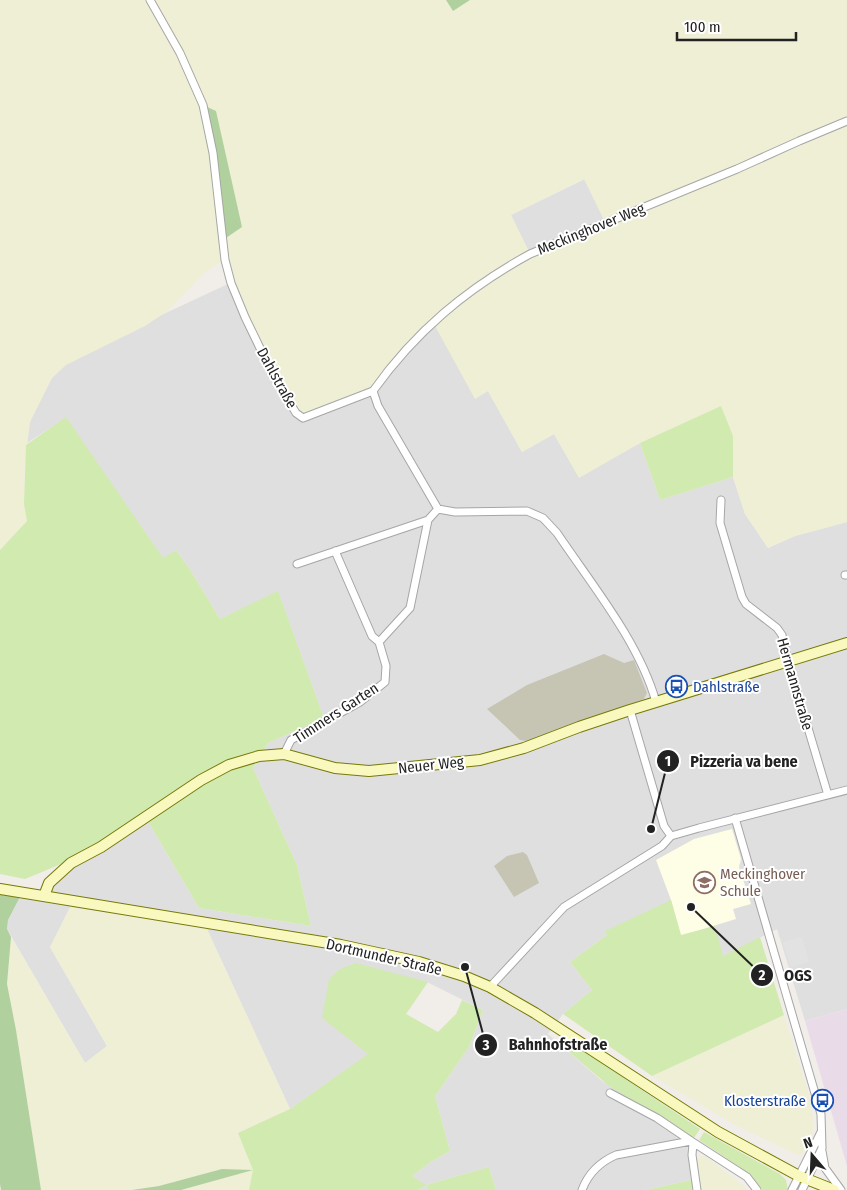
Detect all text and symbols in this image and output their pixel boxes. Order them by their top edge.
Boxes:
scale bar [677,10,796,42]
text: 100 m [684,18,721,36]
street label: Meckinghover Weg [535,199,647,259]
street label: Dahlstraße [253,344,301,412]
street label: Hermannstraße [773,636,817,732]
bus stop icon: Dahlstraße [665,675,689,699]
place label: Dahlstraße [693,678,760,696]
street label: Timmers Garten [290,679,382,747]
callout: Pizzeria va bene [656,746,808,777]
text: 1 [665,752,671,770]
text: Pizzeria va bene [690,752,798,771]
street label: Neuer Weg [397,753,465,777]
place label: Meckinghover Schule [720,865,806,900]
school or university icon: Meckinghover Schule [692,871,716,895]
street label: Dortmunder Straße [324,935,444,979]
callout: OGS [749,959,822,990]
text: 2 [758,966,766,984]
text: OGS [784,966,812,985]
callout: Bahnhofstraße [474,1029,617,1060]
text: Bahnhofstraße [509,1035,607,1054]
text: 3 [481,1036,490,1054]
bus stop icon: Klosterstraße [810,1089,834,1113]
place label: Klosterstraße [724,1092,806,1110]
north arrow [787,1130,837,1180]
text: N [801,1134,815,1153]

